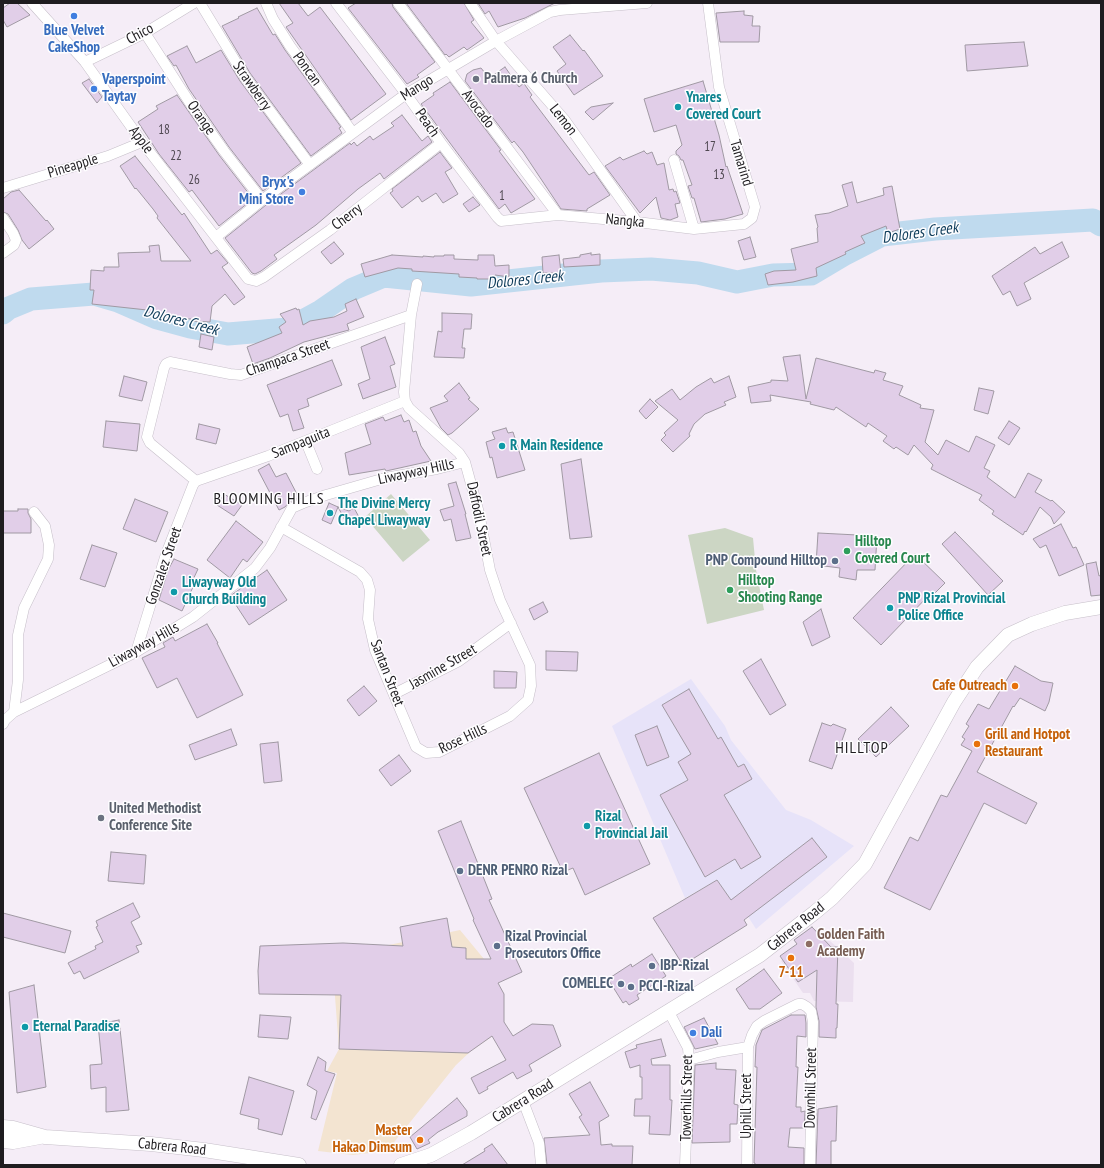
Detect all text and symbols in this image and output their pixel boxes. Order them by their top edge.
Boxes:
marker: Blue Velvet CakeShop [69,11,79,21]
street label: Chico [123,19,157,49]
place label: Blue Velvet CakeShop [44,22,104,57]
street label: Poncan [289,49,325,89]
street label: Strawberry [229,58,275,114]
place label: Palmera 6 Church [484,70,578,88]
place label: Vaperspoint Taytay [102,71,166,106]
street label: Mango [397,71,437,105]
marker: Palmera 6 Church [471,74,481,84]
marker: Vaperspoint Taytay [89,84,99,94]
street label: Avocado [458,86,498,132]
place label: Ynares Covered Court [686,89,761,124]
street label: Orange [183,97,219,139]
street label: Lemon [545,101,581,139]
marker: Ynares Covered Court [673,102,683,112]
street label: Peach [411,105,443,141]
house number: 18 [158,122,170,138]
street label: Apple [125,123,157,157]
street label: Tamarind [725,138,757,188]
house number: 17 [704,139,716,155]
house number: 22 [170,148,182,164]
street label: Pineapple [46,150,100,182]
house number: 13 [713,167,725,183]
house number: 26 [188,172,200,188]
place label: Bryx's Mini Store [239,174,294,209]
marker: Bryx's Mini Store [297,187,307,197]
house number: 1 [499,188,505,204]
street label: Cherry [328,200,366,234]
street label: Nangka [605,210,645,232]
water label: Dolores Creek [881,218,959,248]
water label: Dolores Creek [486,266,564,294]
water label: Dolores Creek [142,302,220,340]
street label: Champaca Street [244,335,332,381]
street label: Sampaguita [269,423,333,463]
place label: R Main Residence [510,437,603,455]
marker: R Main Residence [497,441,507,451]
street label: Liwayway Hills [376,455,456,489]
street label: Daffodil Street [462,480,496,558]
district label: BLOOMING HILLS [213,489,325,509]
place label: The Divine Mercy Chapel Liwayway [338,495,430,530]
marker: The Divine Mercy Chapel Liwayway [325,508,335,518]
street label: Gonzalez Street [142,525,186,607]
place label: Hilltop Covered Court [855,533,930,568]
marker: Hilltop Covered Court [842,546,852,556]
place label: PNP Compound Hilltop [706,552,827,570]
marker: PNP Compound Hilltop [830,556,840,566]
place label: Hilltop Shooting Range [738,572,822,607]
place label: Liwayway Old Church Building [182,574,266,609]
marker: Hilltop Shooting Range [725,585,735,595]
marker: Liwayway Old Church Building [169,587,179,597]
place label: PNP Rizal Provincial Police Office [898,590,1005,625]
marker: PNP Rizal Provincial Police Office [885,603,895,613]
street label: Liwayway Hills [106,618,182,672]
street label: Santan Street [366,637,408,709]
street label: Jasmine Street [406,641,480,693]
place label: Cafe Outreach [932,677,1007,695]
marker: Cafe Outreach [1010,681,1020,691]
street label: Rose Hills [436,720,490,758]
place label: Grill and Hotpot Restaurant [985,726,1070,761]
district label: HILLTOP [835,738,889,758]
marker: Grill and Hotpot Restaurant [972,739,982,749]
place label: United Methodist Conference Site [109,800,201,835]
place label: Rizal Provincial Jail [595,808,668,843]
marker: United Methodist Conference Site [96,813,106,823]
marker: Rizal Provincial Jail [582,821,592,831]
place label: DENR PENRO Rizal [468,862,568,880]
marker: DENR PENRO Rizal [455,866,465,876]
street label: Cabrera Road [764,898,828,956]
place label: Golden Faith Academy [817,926,885,961]
place label: Rizal Provincial Prosecutors Office [505,928,601,963]
marker: Golden Faith Academy [804,939,814,949]
marker: Rizal Provincial Prosecutors Office [492,941,502,951]
marker: 7-11 [786,953,796,963]
place label: IBP-Rizal [660,957,709,975]
marker: IBP-Rizal [647,961,657,971]
place label: 7-11 [778,964,804,982]
place label: COMELEC [562,975,613,993]
place label: PCCI-Rizal [639,978,694,996]
marker: COMELEC [616,979,626,989]
marker: PCCI-Rizal [626,982,636,992]
place label: Eternal Paradise [33,1018,120,1036]
marker: Eternal Paradise [20,1022,30,1032]
place label: Dali [701,1024,722,1042]
marker: Dali [688,1028,698,1038]
street label: Downhill Street [801,1047,821,1129]
street label: Towerhills Street [677,1055,697,1141]
street label: Uphill Street [738,1073,756,1139]
street label: Cabrera Road [489,1075,557,1127]
place label: Master Hakao Dimsum [332,1122,412,1157]
street label: Cabrera Road [137,1134,207,1160]
marker: Master Hakao Dimsum [415,1135,425,1145]

